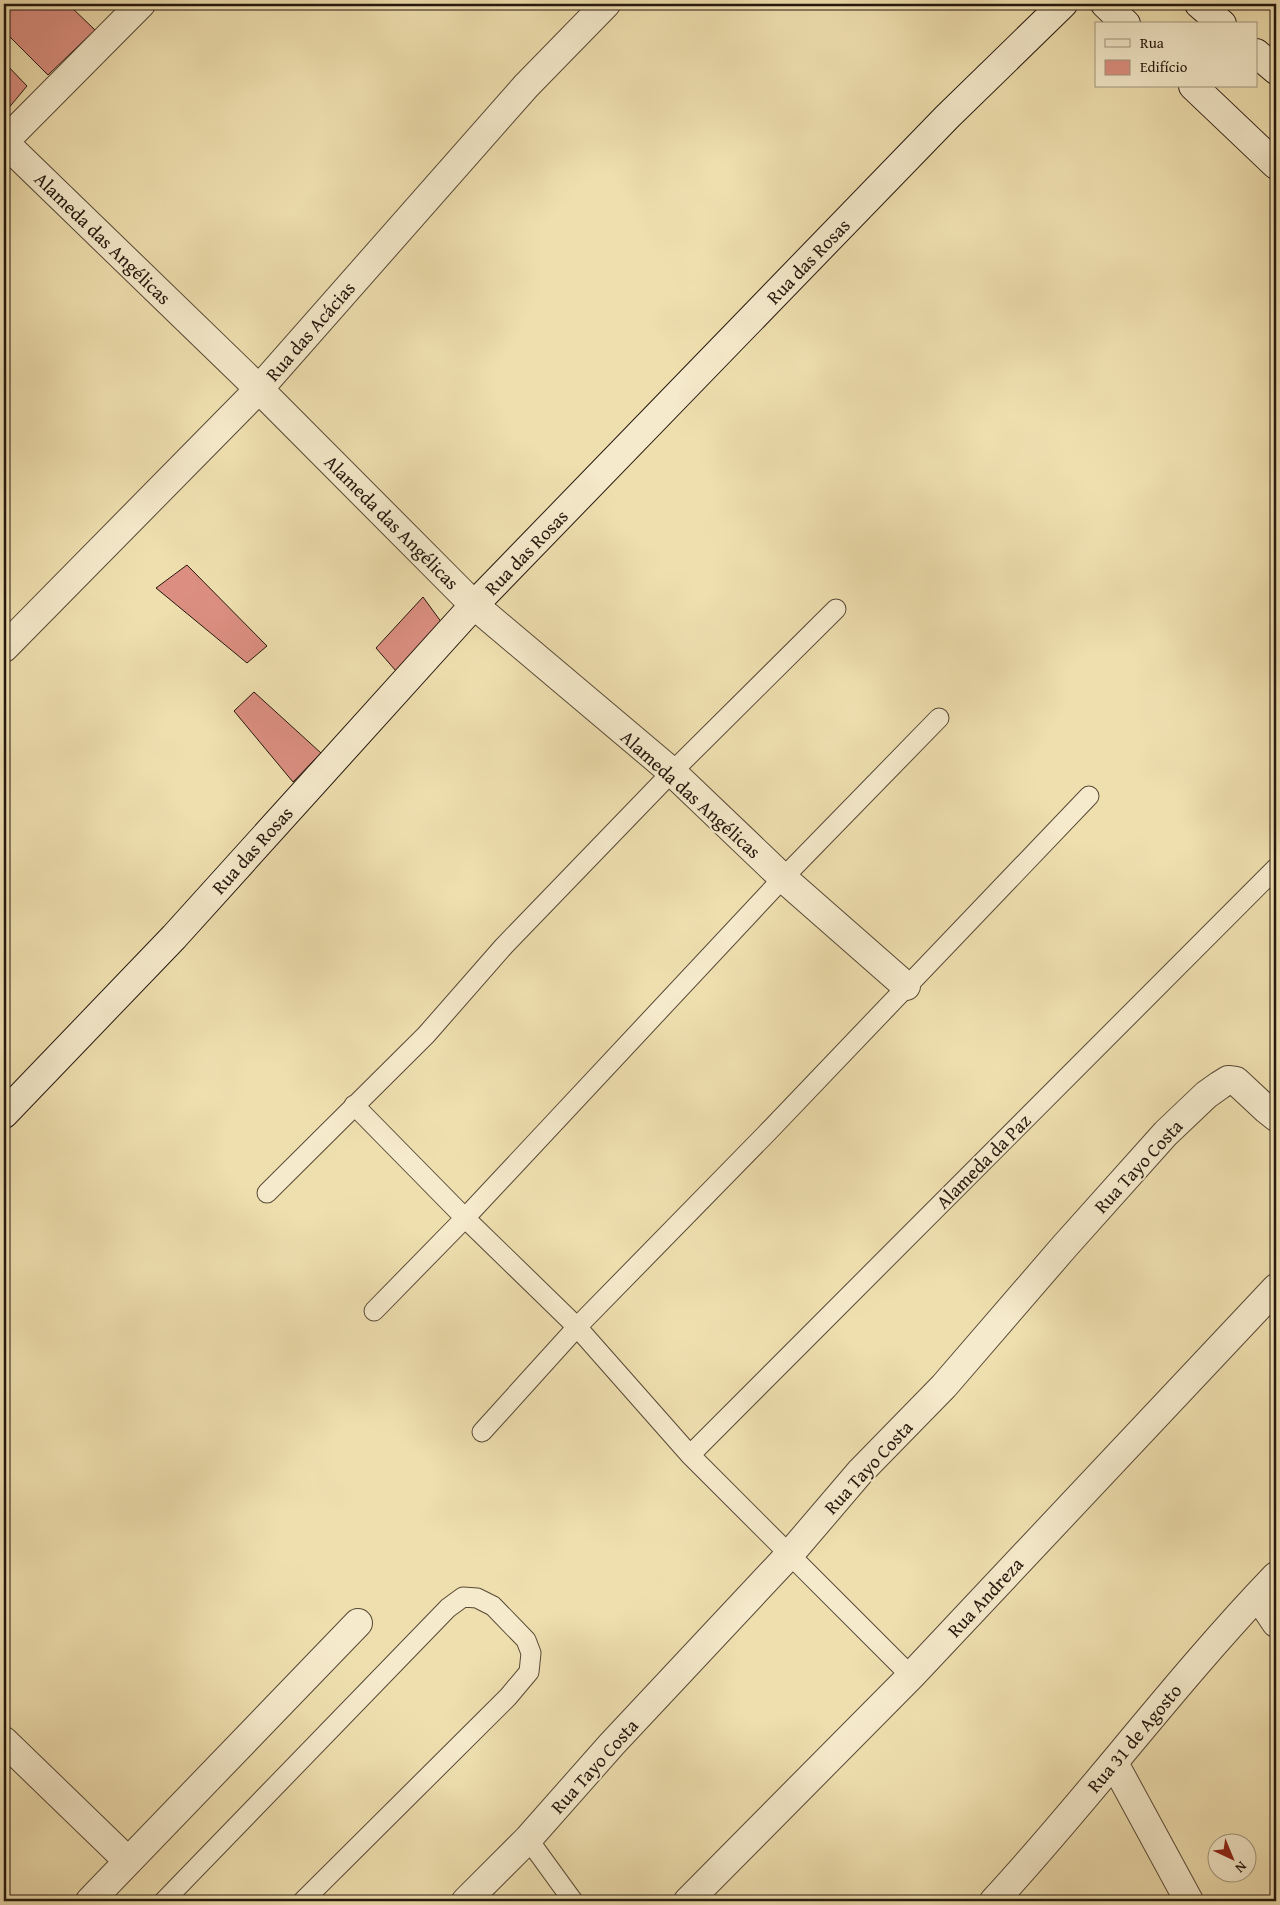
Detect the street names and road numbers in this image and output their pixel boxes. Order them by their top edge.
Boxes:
street label: Alameda das Angélicas [28,165,178,311]
street label: Rua das Rosas [760,212,856,310]
street label: Rua das Acácias [259,275,361,387]
street label: Alameda das Angélicas [318,448,466,596]
street label: Rua das Rosas [478,503,574,601]
street label: Alameda das Angélicas [615,723,767,865]
street label: Rua das Rosas [205,800,299,900]
street label: Alameda da Paz [929,1107,1037,1215]
street label: Rua Tayo Costa [1087,1113,1189,1219]
street label: Rua Tayo Costa [817,1414,919,1520]
street label: Rua Andreza [941,1551,1030,1643]
street label: Rua 31 de Agosto [1080,1677,1188,1799]
street label: Rua Tayo Costa [544,1712,644,1820]

